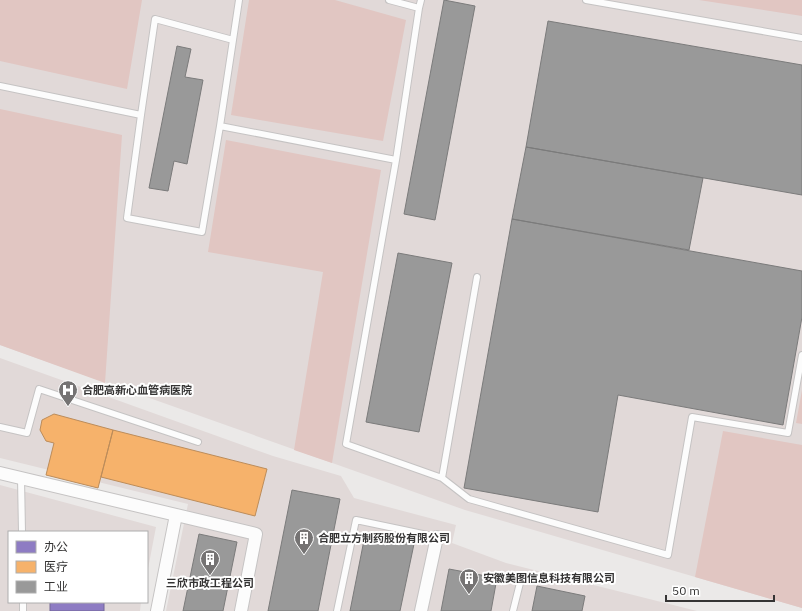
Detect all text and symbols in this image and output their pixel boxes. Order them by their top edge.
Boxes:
hospital icon: 合肥高新心血管病医院 [57,379,79,407]
place label: 合肥高新心血管病医院 [82,383,192,397]
building icon: 合肥立方制药股份有限公司 [293,527,315,555]
legend [8,531,148,603]
place label: 合肥立方制药股份有限公司 [318,531,450,545]
text: 办公 [44,539,68,554]
building icon: 三欣市政工程公司 [199,548,221,576]
text: 医疗 [44,559,68,574]
building icon: 安徽美图信息科技有限公司 [458,567,480,595]
place label: 安徽美图信息科技有限公司 [483,571,615,585]
place label: 三欣市政工程公司 [166,576,254,590]
scale bar [666,577,774,603]
text: 工业 [44,579,68,594]
text: 50 m [672,583,700,598]

